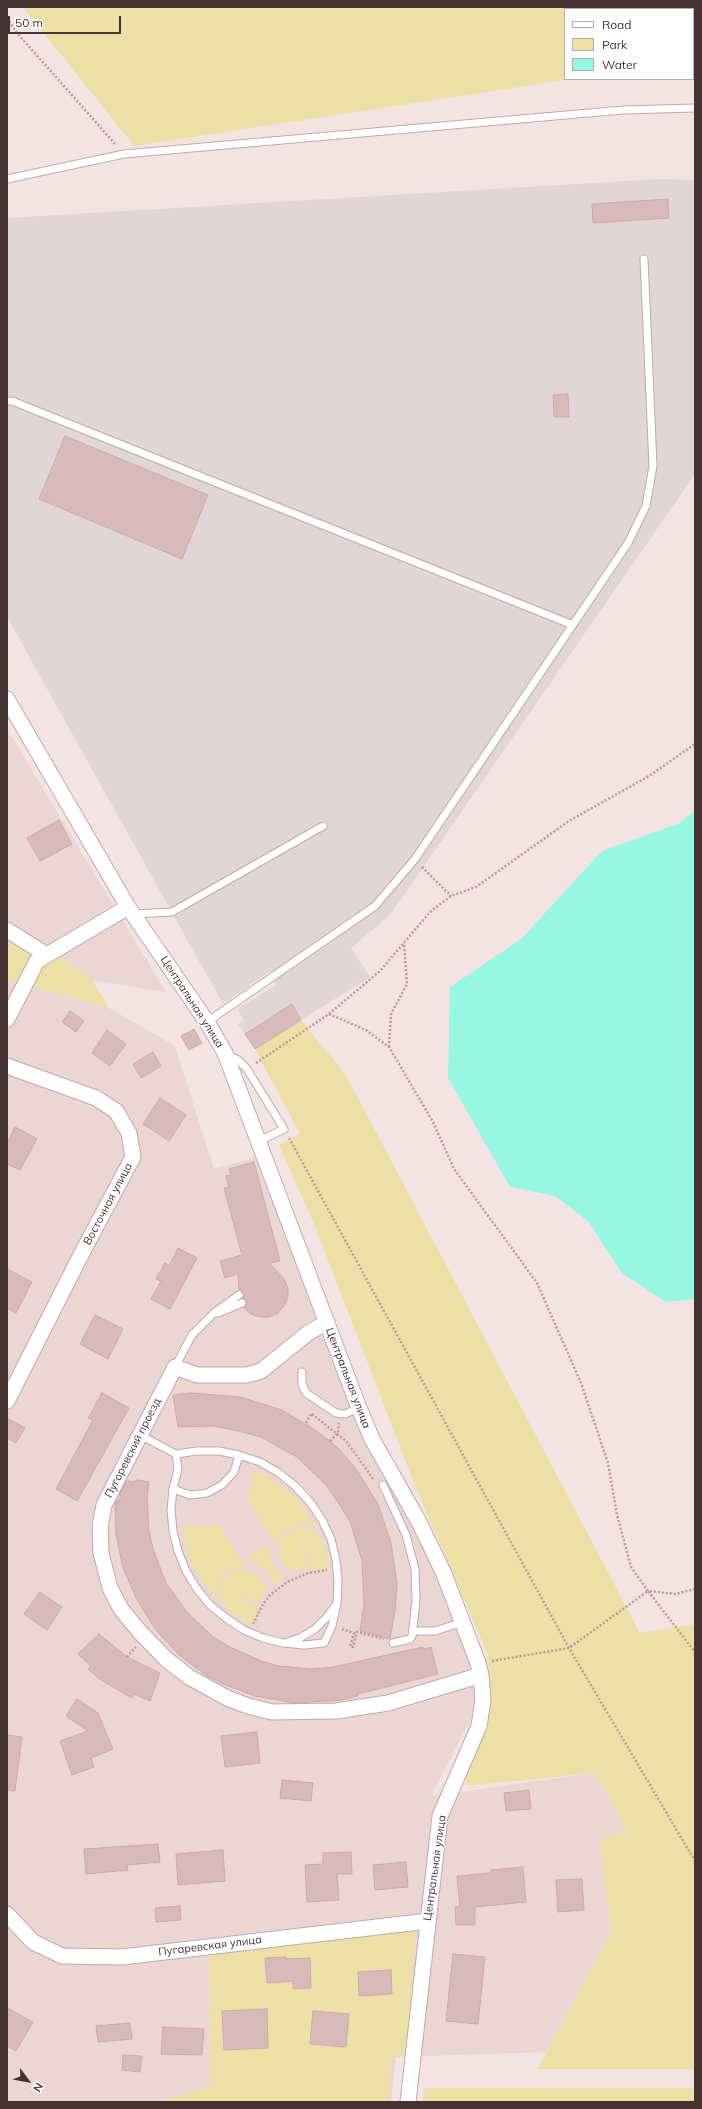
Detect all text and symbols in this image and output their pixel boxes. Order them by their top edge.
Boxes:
scale bar [10,8,123,34]
legend [564,8,694,80]
text: 50 m [15,15,43,30]
text: Road [602,17,631,32]
text: Park [602,37,627,52]
text: Water [602,57,637,72]
street label: Центральная улица [157,954,227,1050]
street label: Восточная улица [81,1161,135,1247]
street label: Центральная улица [323,1326,373,1430]
street label: Пугоревский проезд [102,1396,164,1500]
street label: Центральная улица [421,1814,449,1922]
street label: Пугаревская улица [158,1933,262,1959]
north arrow [8,2061,48,2101]
text: N [30,2080,46,2095]

